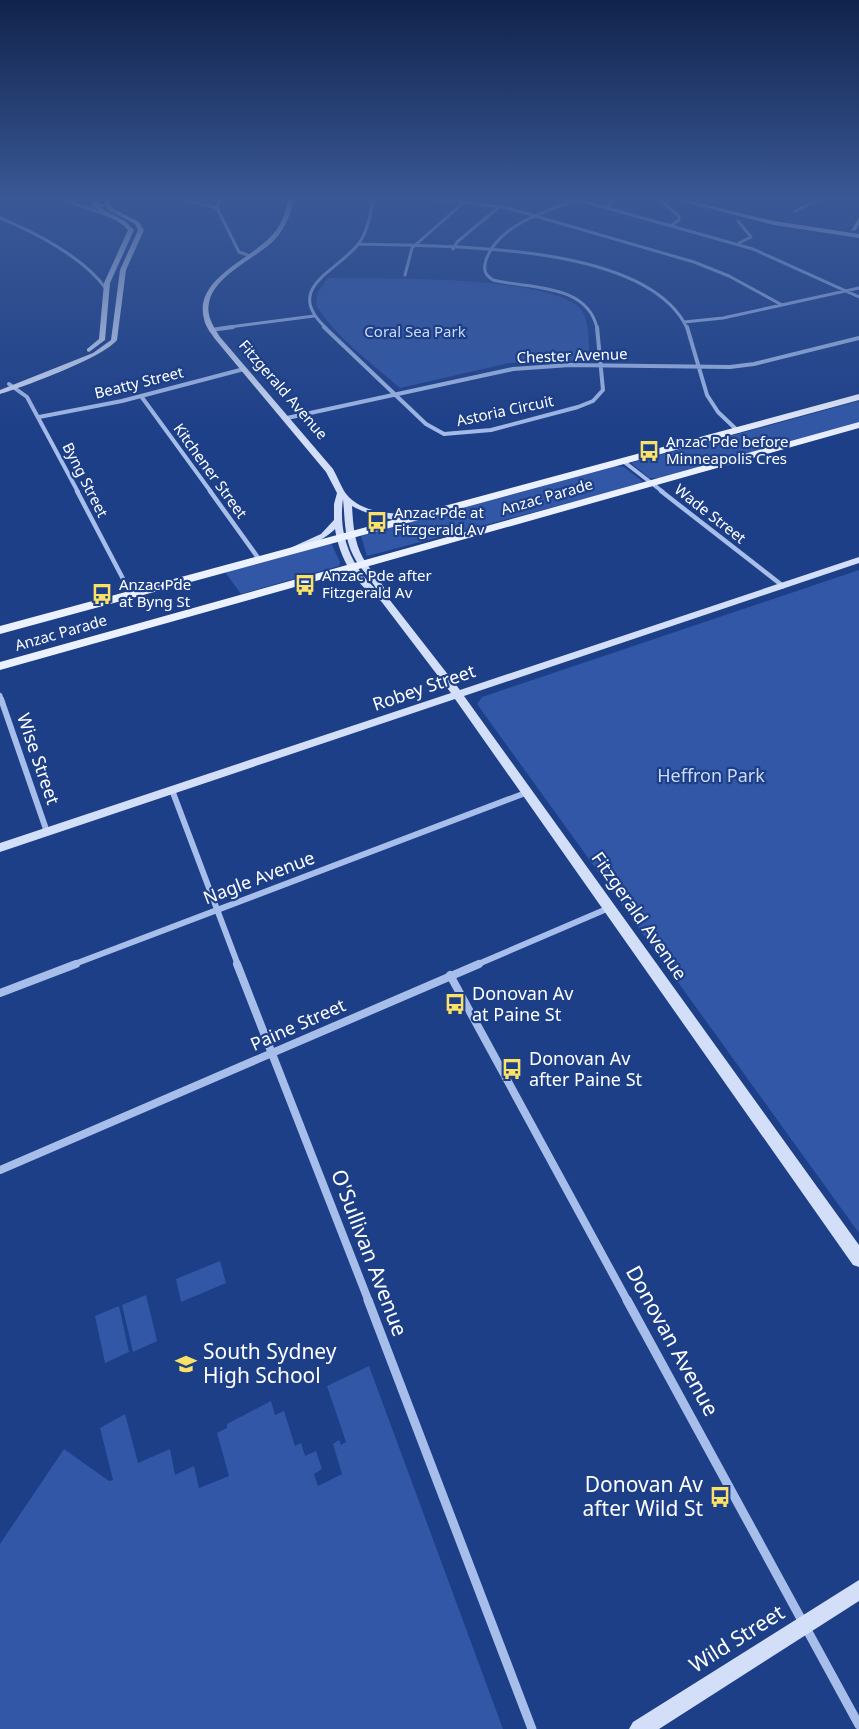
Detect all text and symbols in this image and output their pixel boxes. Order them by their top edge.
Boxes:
park label: Coral Sea Park [364,321,466,341]
street label: Fitzgerald Avenue [235,335,333,443]
street label: Chester Avenue [516,343,628,367]
street label: Beatty Street [92,361,186,403]
street label: Astoria Circuit [454,390,556,430]
street label: Kitchener Street [169,419,253,523]
place label: Anzac Pde before Minneapolis Cres [666,431,788,468]
street label: Byng Street [58,439,114,521]
bus stop icon: Anzac Pde before Minneapolis Cres [637,439,661,463]
street label: Anzac Parade [498,473,595,519]
street label: Wade Street [671,479,751,548]
place label: Anzac Pde at Fitzgerald Av [394,502,485,539]
bus stop icon: Anzac Pde at Fitzgerald Av [365,510,389,534]
place label: Anzac Pde after Fitzgerald Av [322,565,432,602]
bus stop icon: Anzac Pde after Fitzgerald Av [293,573,317,597]
place label: Anzac Pde at Byng St [119,574,191,611]
bus stop icon: Anzac Pde at Byng St [90,582,114,606]
street label: Anzac Parade [12,609,109,655]
street label: Robey Street [369,658,479,716]
street label: Wise Street [12,710,66,808]
park label: Heffron Park [657,763,765,787]
street label: Nagle Avenue [199,845,318,909]
street label: Fitzgerald Avenue [587,847,693,984]
place label: Donovan Av at Paine St [472,981,574,1026]
street label: Paine Street [246,992,349,1056]
bus stop icon: Donovan Av at Paine St [443,992,467,1016]
place label: Donovan Av after Paine St [529,1046,643,1091]
bus stop icon: Donovan Av after Paine St [500,1057,524,1081]
street label: O'Sullivan Avenue [325,1165,415,1340]
street label: Donovan Avenue [620,1260,726,1421]
place label: South Sydney High School [203,1337,337,1389]
school or university icon: South Sydney High School [174,1352,198,1376]
place label: Donovan Av after Wild St [583,1470,703,1522]
bus stop icon: Donovan Av after Wild St [708,1485,732,1509]
street label: Wild Street [684,1598,790,1678]

